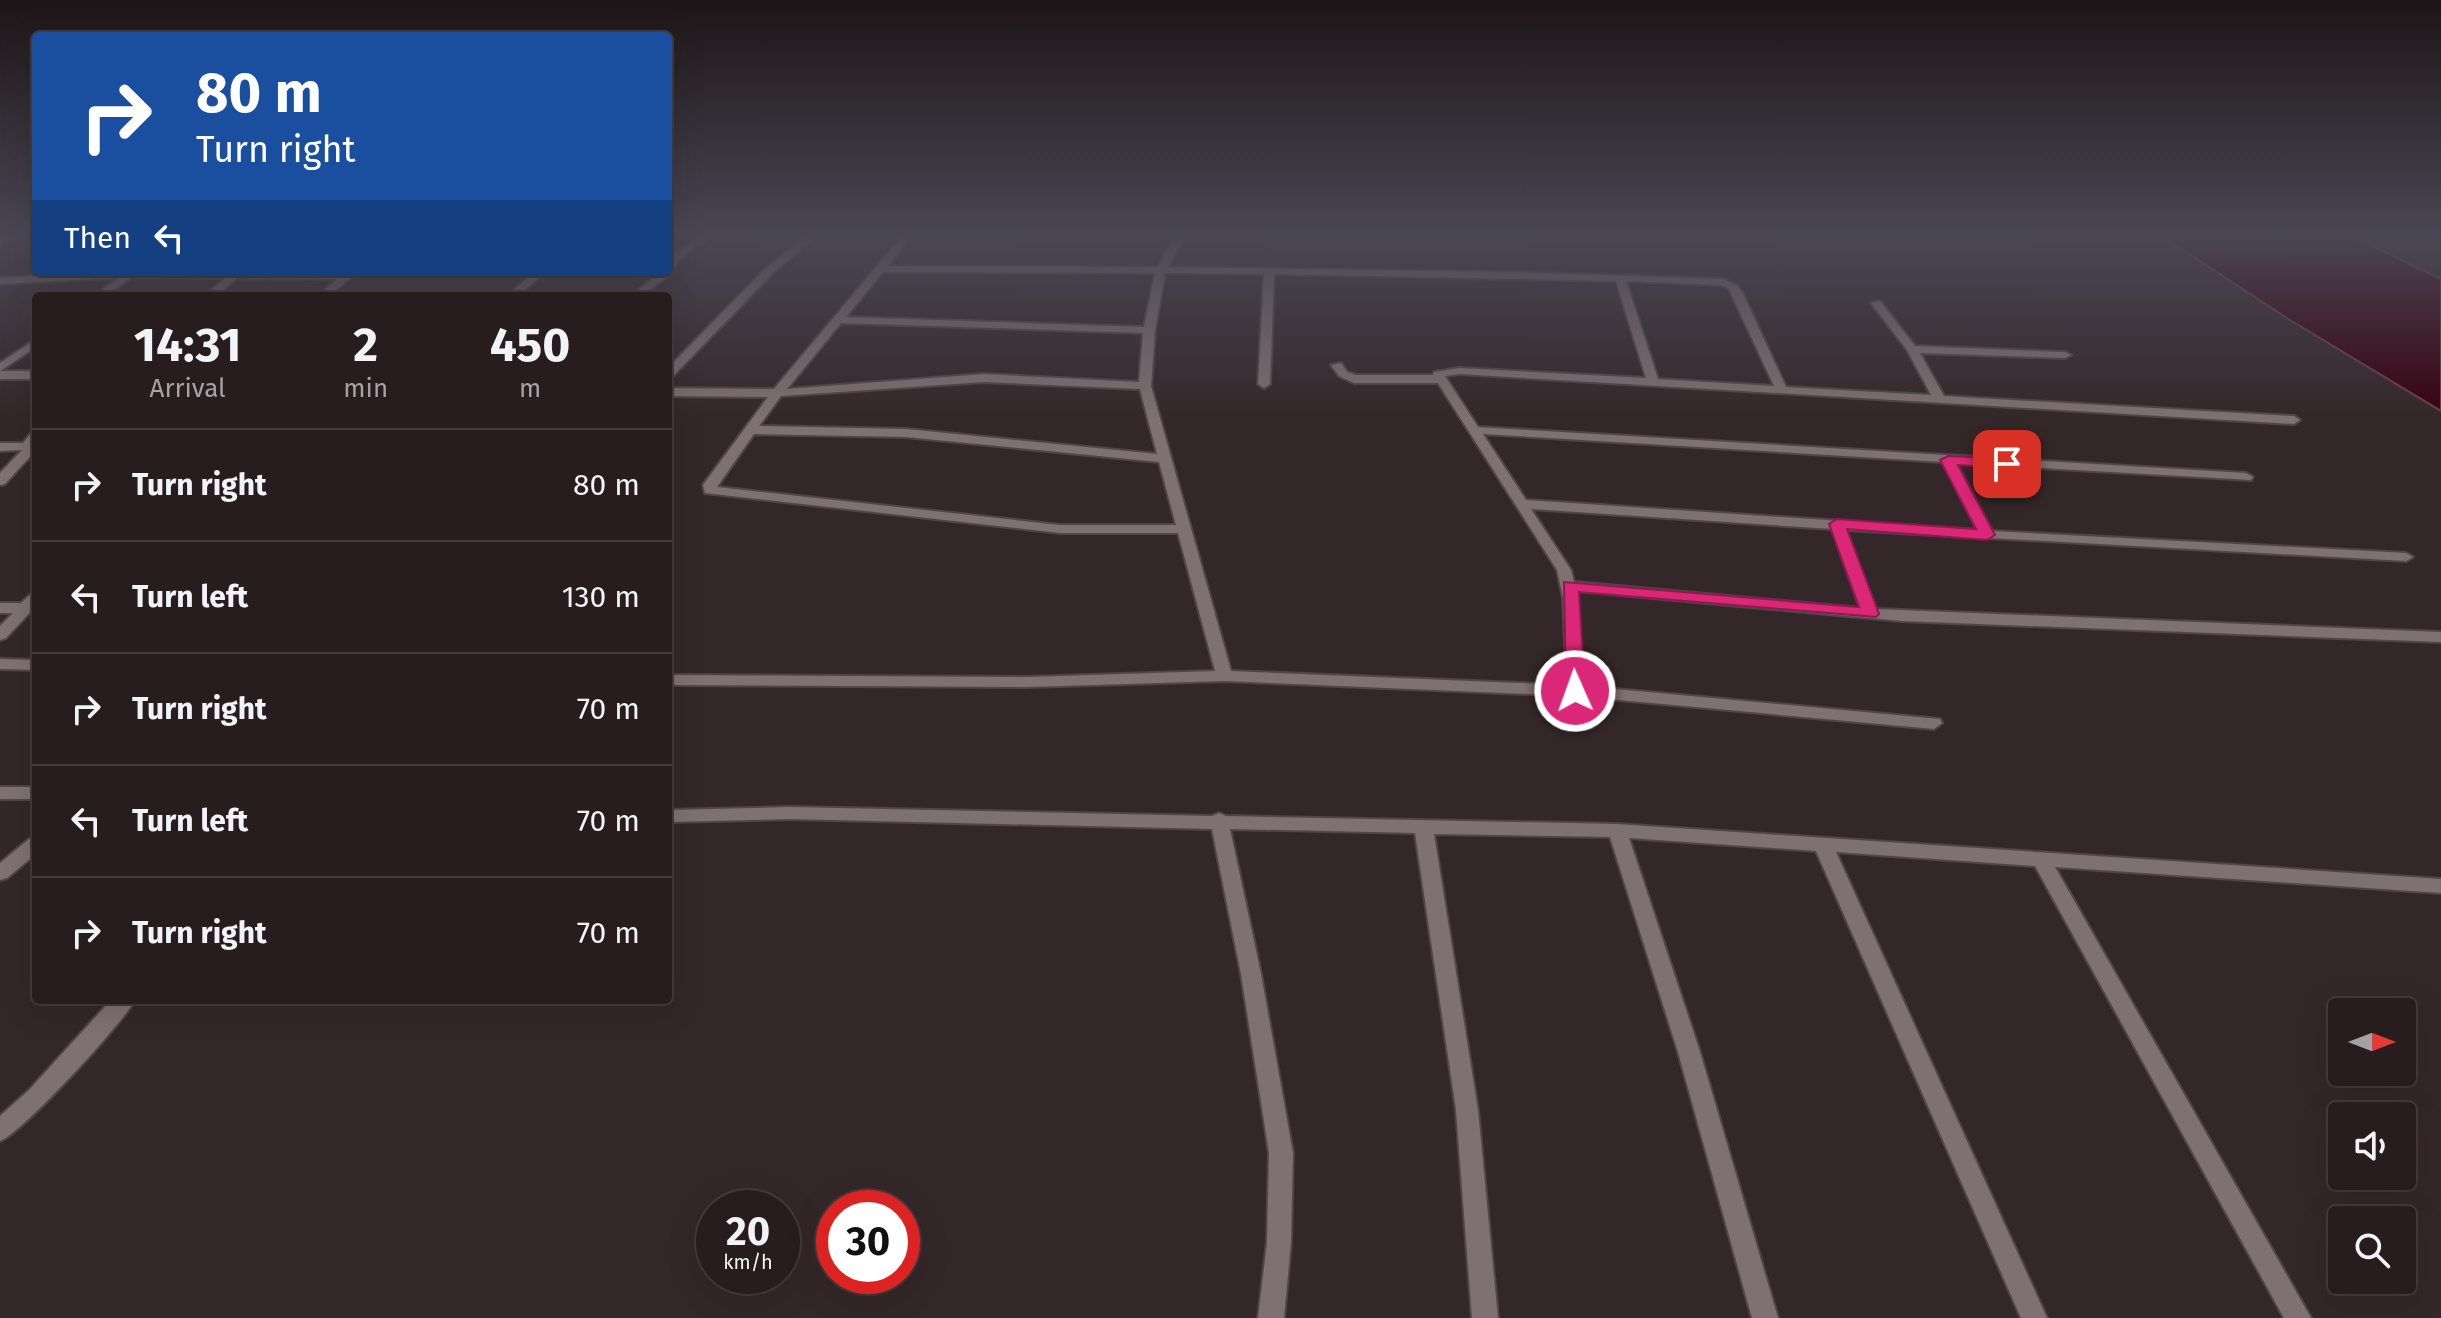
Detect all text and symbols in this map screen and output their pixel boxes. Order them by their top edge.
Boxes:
text: 80 m [196,60,322,127]
icon: right [64,64,168,168]
text: Turn right [196,128,356,172]
icon: left [147,216,191,260]
text: Then [64,220,131,256]
text: 14:31 [134,316,242,374]
text: 2 [353,316,378,374]
text: 450 [490,316,570,374]
text: Arrival [150,373,226,404]
text: min [343,373,388,404]
text: m [519,373,541,404]
pin [1973,430,2041,498]
icon: arrive [1985,442,2029,486]
icon: right [64,463,108,507]
text: Turn right [132,467,267,503]
text: 80 m [573,467,640,503]
icon: left [64,575,108,619]
text: Turn left [132,579,248,615]
text: 130 m [562,579,640,615]
position arrow [1533,649,1617,733]
icon: right [64,687,108,731]
text: Turn right [132,691,267,727]
text: 70 m [577,691,640,727]
icon: left [64,799,108,843]
text: Turn left [132,803,248,839]
text: 70 m [577,803,640,839]
icon: right [64,911,108,955]
text: Turn right [132,915,267,951]
text: 70 m [577,915,640,951]
north arrow [2328,998,2416,1086]
map controls [2328,998,2416,1294]
button: sound [2328,1102,2416,1190]
speed limit sign: 30 [816,1190,920,1294]
button: search [2328,1206,2416,1294]
text: 20 [726,1208,770,1256]
text: km/h [723,1250,773,1274]

